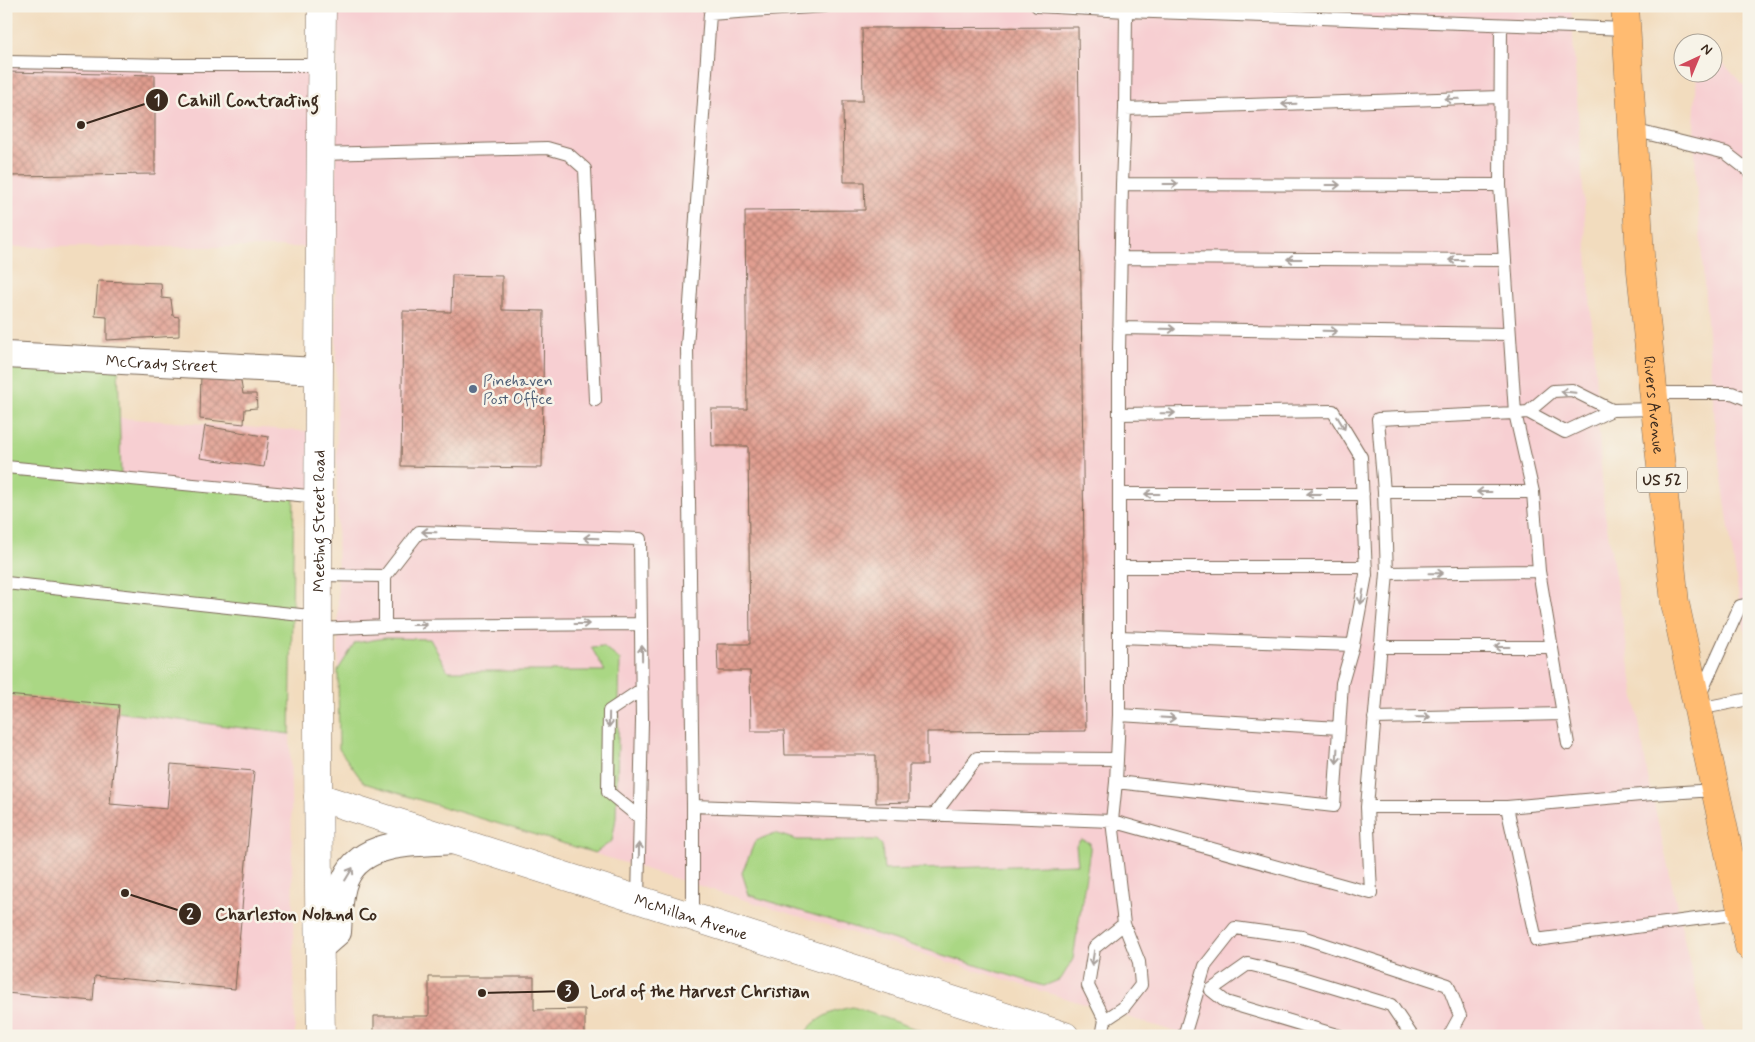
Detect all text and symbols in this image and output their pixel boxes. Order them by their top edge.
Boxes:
north arrow [1672,32,1722,82]
text: N [1697,40,1716,59]
callout: Cahill Contracting [144,83,328,116]
text: Cahill Contracting [177,89,319,115]
text: 1 [154,91,160,111]
one-way arrow [1444,94,1460,103]
one-way arrow [1281,99,1298,109]
one-way arrow [1162,179,1178,189]
one-way arrow [1325,180,1341,189]
one-way arrow [1286,254,1302,264]
one-way arrow [1448,255,1464,265]
one-way arrow [1160,324,1176,334]
one-way arrow [1322,326,1338,336]
street label: McCrady Street [105,351,219,378]
street label: Rivers Avenue [1638,355,1669,456]
place label: Pinehaven Post Office [483,371,553,410]
marker: Pinehaven Post Office [467,383,479,395]
one-way arrow [1561,387,1577,397]
one-way arrow [1159,408,1175,418]
one-way arrow [1336,415,1346,429]
street label: Meeting Street Road [309,450,331,592]
road number: US 52 [1637,468,1687,492]
one-way arrow [1476,487,1492,497]
one-way arrow [1144,489,1160,499]
one-way arrow [1306,489,1322,499]
one-way arrow [421,528,437,537]
one-way arrow [583,533,599,542]
one-way arrow [1427,568,1443,577]
one-way arrow [1357,588,1367,604]
one-way arrow [574,620,590,629]
one-way arrow [412,621,428,630]
one-way arrow [1495,642,1511,652]
one-way arrow [637,645,646,661]
one-way arrow [604,712,614,728]
one-way arrow [1414,712,1431,722]
one-way arrow [1160,714,1176,723]
one-way arrow [1332,748,1341,764]
one-way arrow [634,842,644,858]
one-way arrow [345,868,355,882]
street label: McMillan Avenue [631,890,751,946]
callout: Charleston Noland Co [177,898,389,931]
text: Charleston Noland Co [215,903,377,927]
text: 2 [186,905,194,925]
one-way arrow [1087,950,1097,966]
callout: Lord of the Harvest Christian [555,974,820,1007]
text: Lord of the Harvest Christian [590,980,810,1004]
text: 3 [565,982,572,1002]

